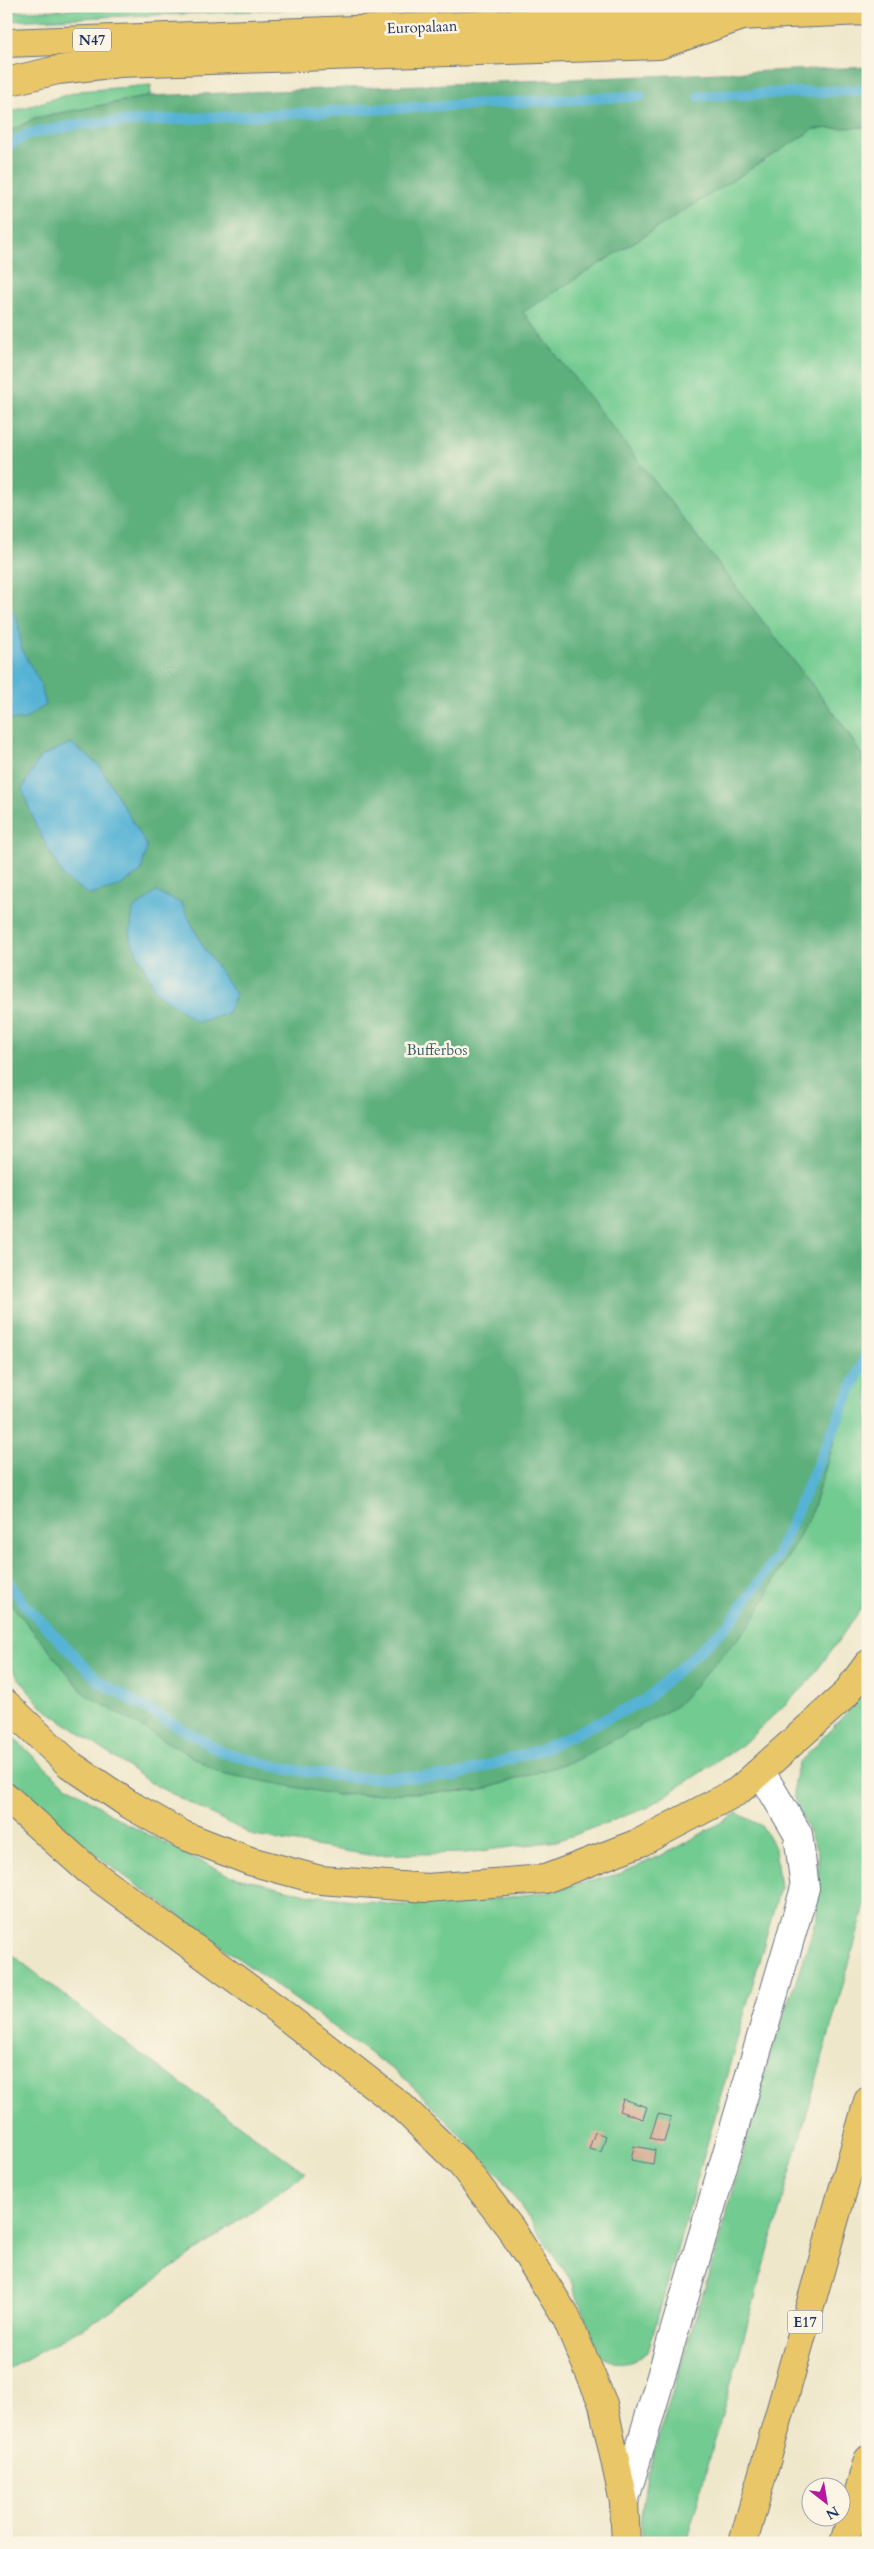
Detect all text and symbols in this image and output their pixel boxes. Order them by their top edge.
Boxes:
street label: Europalaan [386,16,458,38]
road number: N47 [73,28,111,52]
park label: Bufferbos [407,1040,467,1060]
road number: E17 [788,2310,822,2334]
north arrow [802,2476,852,2526]
text: N [822,2501,843,2524]

